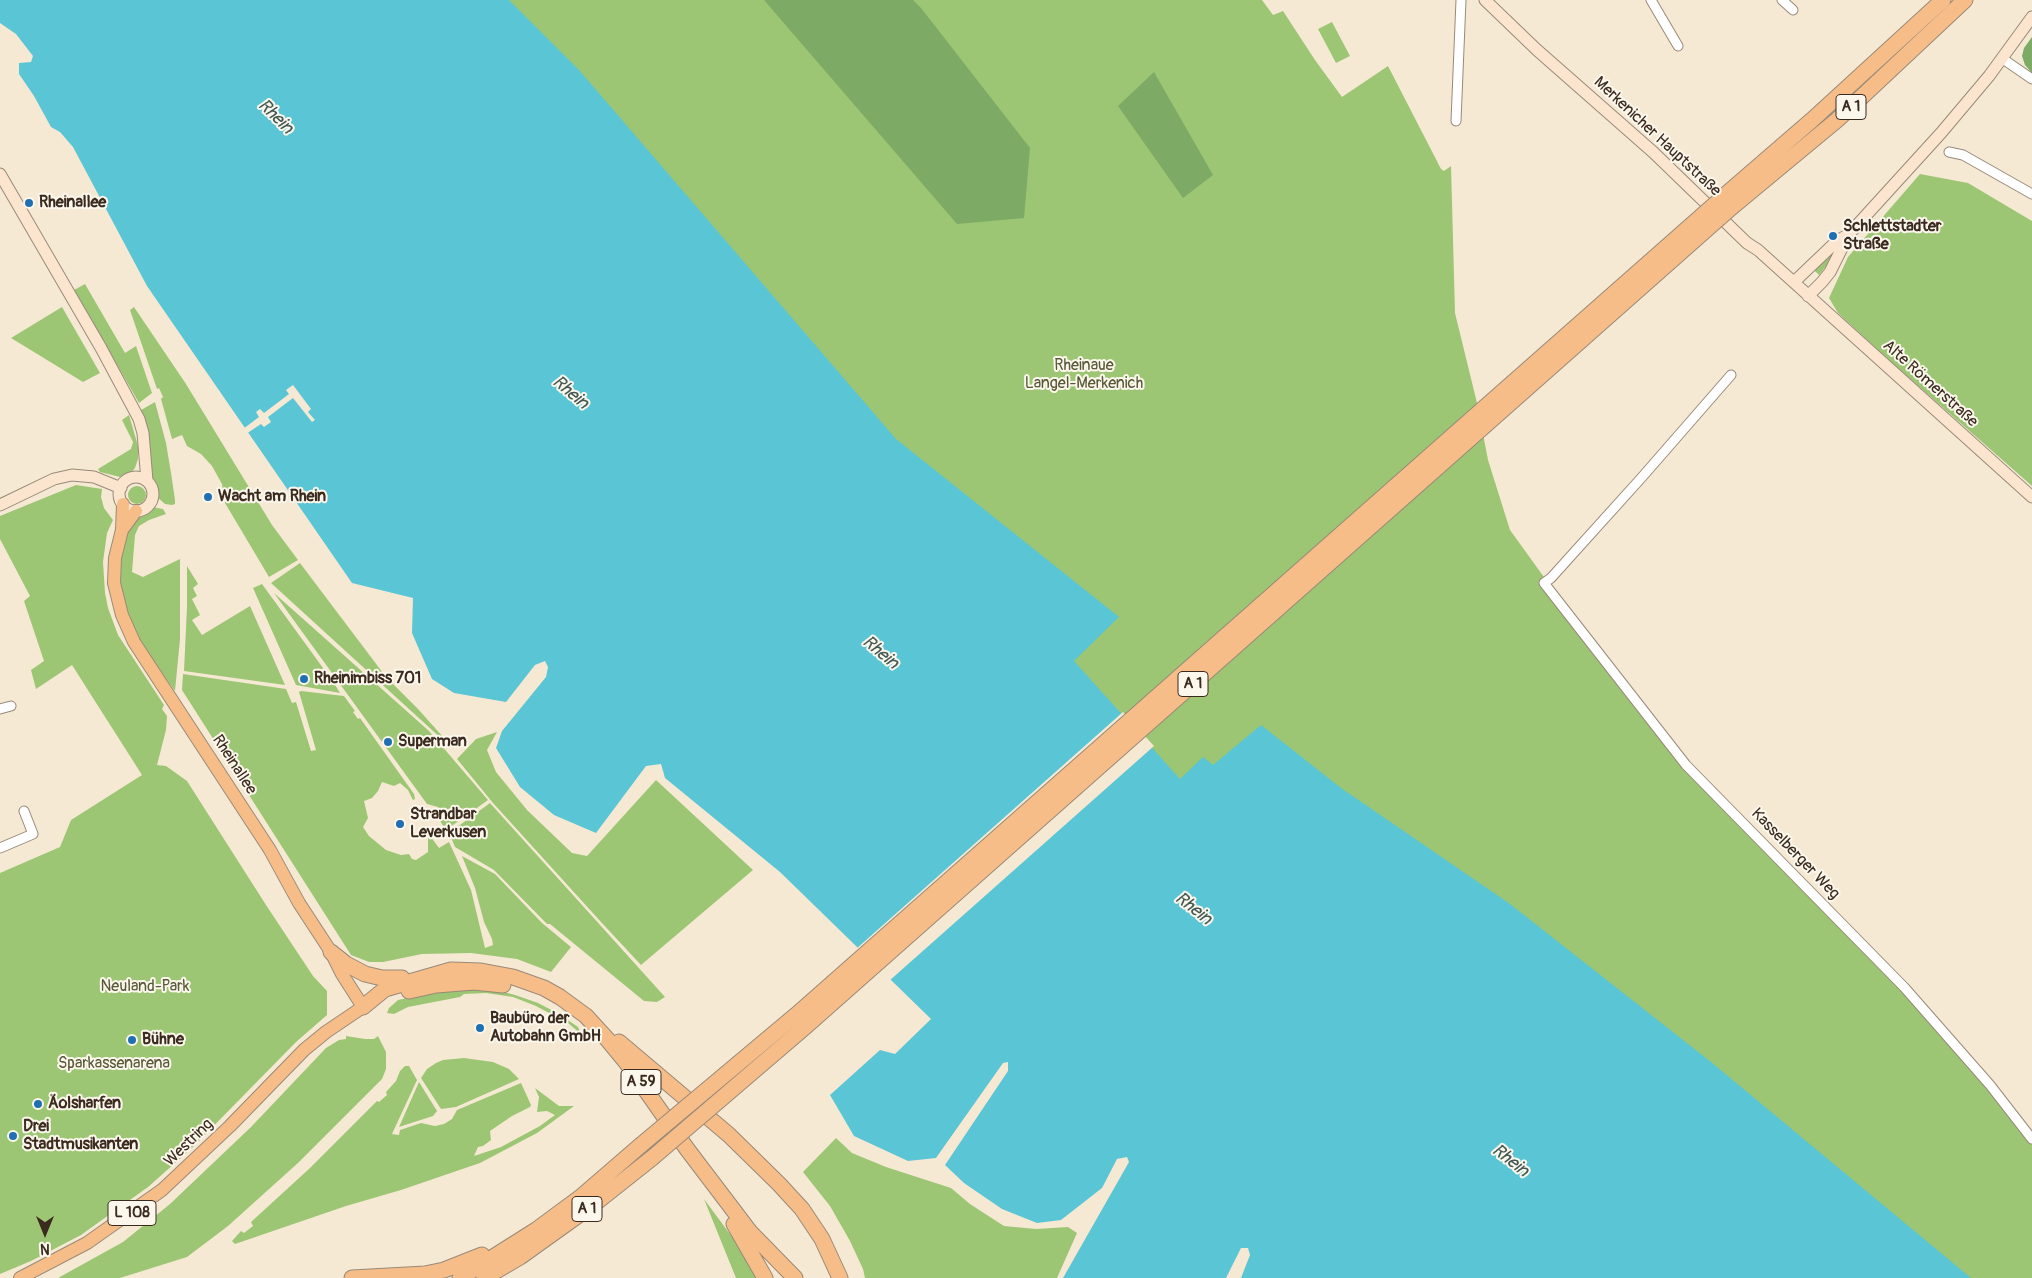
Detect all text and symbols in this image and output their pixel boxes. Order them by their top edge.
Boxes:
street label: Merkenicher Hauptstraße [1590,73,1724,201]
road number: A 1 [1836,94,1866,120]
water label: Rhein [253,95,297,139]
place label: Rheinallee [39,193,106,213]
marker: Rheinallee [23,197,35,209]
place label: Schlettstadter Straße [1843,217,1941,255]
marker: Schlettstadter Straße [1827,230,1839,242]
street label: Alte Römerstraße [1879,336,1981,432]
park label: Rheinaue Langel-Merkenich [1025,356,1143,394]
water label: Rhein [547,372,593,414]
place label: Wacht am Rhein [218,487,326,507]
marker: Wacht am Rhein [202,491,214,503]
water label: Rhein [857,632,903,674]
place label: Rheinimbiss 701 [314,669,421,689]
road number: A 1 [1178,672,1208,696]
marker: Rheinimbiss 701 [298,673,310,685]
street label: Rheinallee [208,732,260,798]
place label: Superman [398,732,467,752]
marker: Superman [382,736,394,748]
street label: Kasselberger Weg [1747,804,1843,904]
place label: Strandbar Leverkusen [410,805,486,843]
marker: Strandbar Leverkusen [394,818,406,830]
water label: Rhein [1170,888,1216,930]
park label: Neuland-Park [101,977,189,997]
place label: Baubüro der Autobahn GmbH [490,1009,601,1047]
marker: Baubüro der Autobahn GmbH [474,1022,486,1034]
place label: Bühne [142,1030,184,1050]
marker: Bühne [126,1034,138,1046]
park label: Sparkassenarena [58,1054,170,1074]
road number: A 59 [621,1070,661,1094]
place label: Äolsharfen [48,1094,121,1114]
marker: Äolsharfen [32,1098,44,1110]
street label: Westring [161,1115,217,1171]
place label: Drei Stadtmusikanten [23,1117,138,1155]
marker: Drei Stadtmusikanten [7,1130,19,1142]
water label: Rhein [1487,1140,1533,1182]
road number: A 1 [572,1196,602,1222]
road number: L 108 [108,1200,156,1226]
north arrow [20,1208,70,1258]
text: N [40,1240,50,1257]

